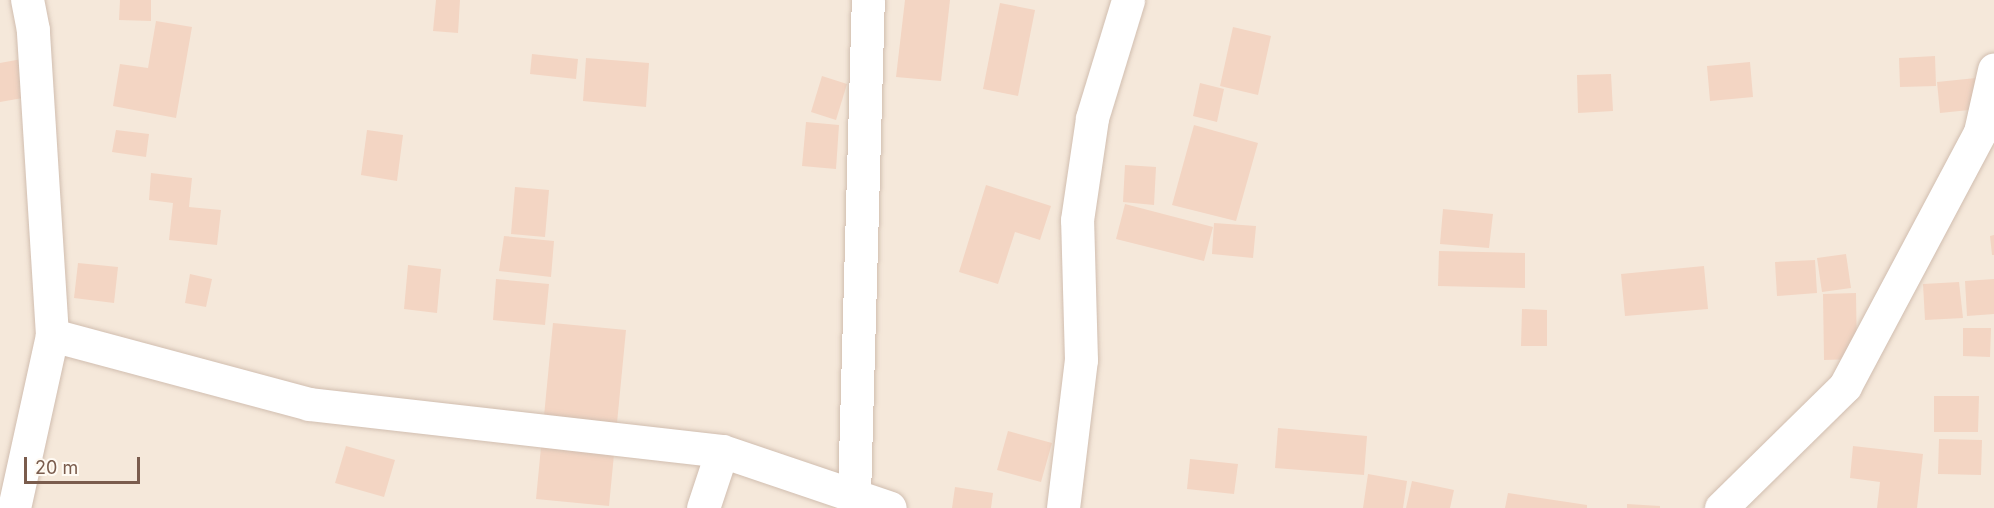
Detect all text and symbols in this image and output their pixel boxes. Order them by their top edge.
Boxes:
scale bar [27,445,142,483]
text: 20 m [35,457,78,478]

